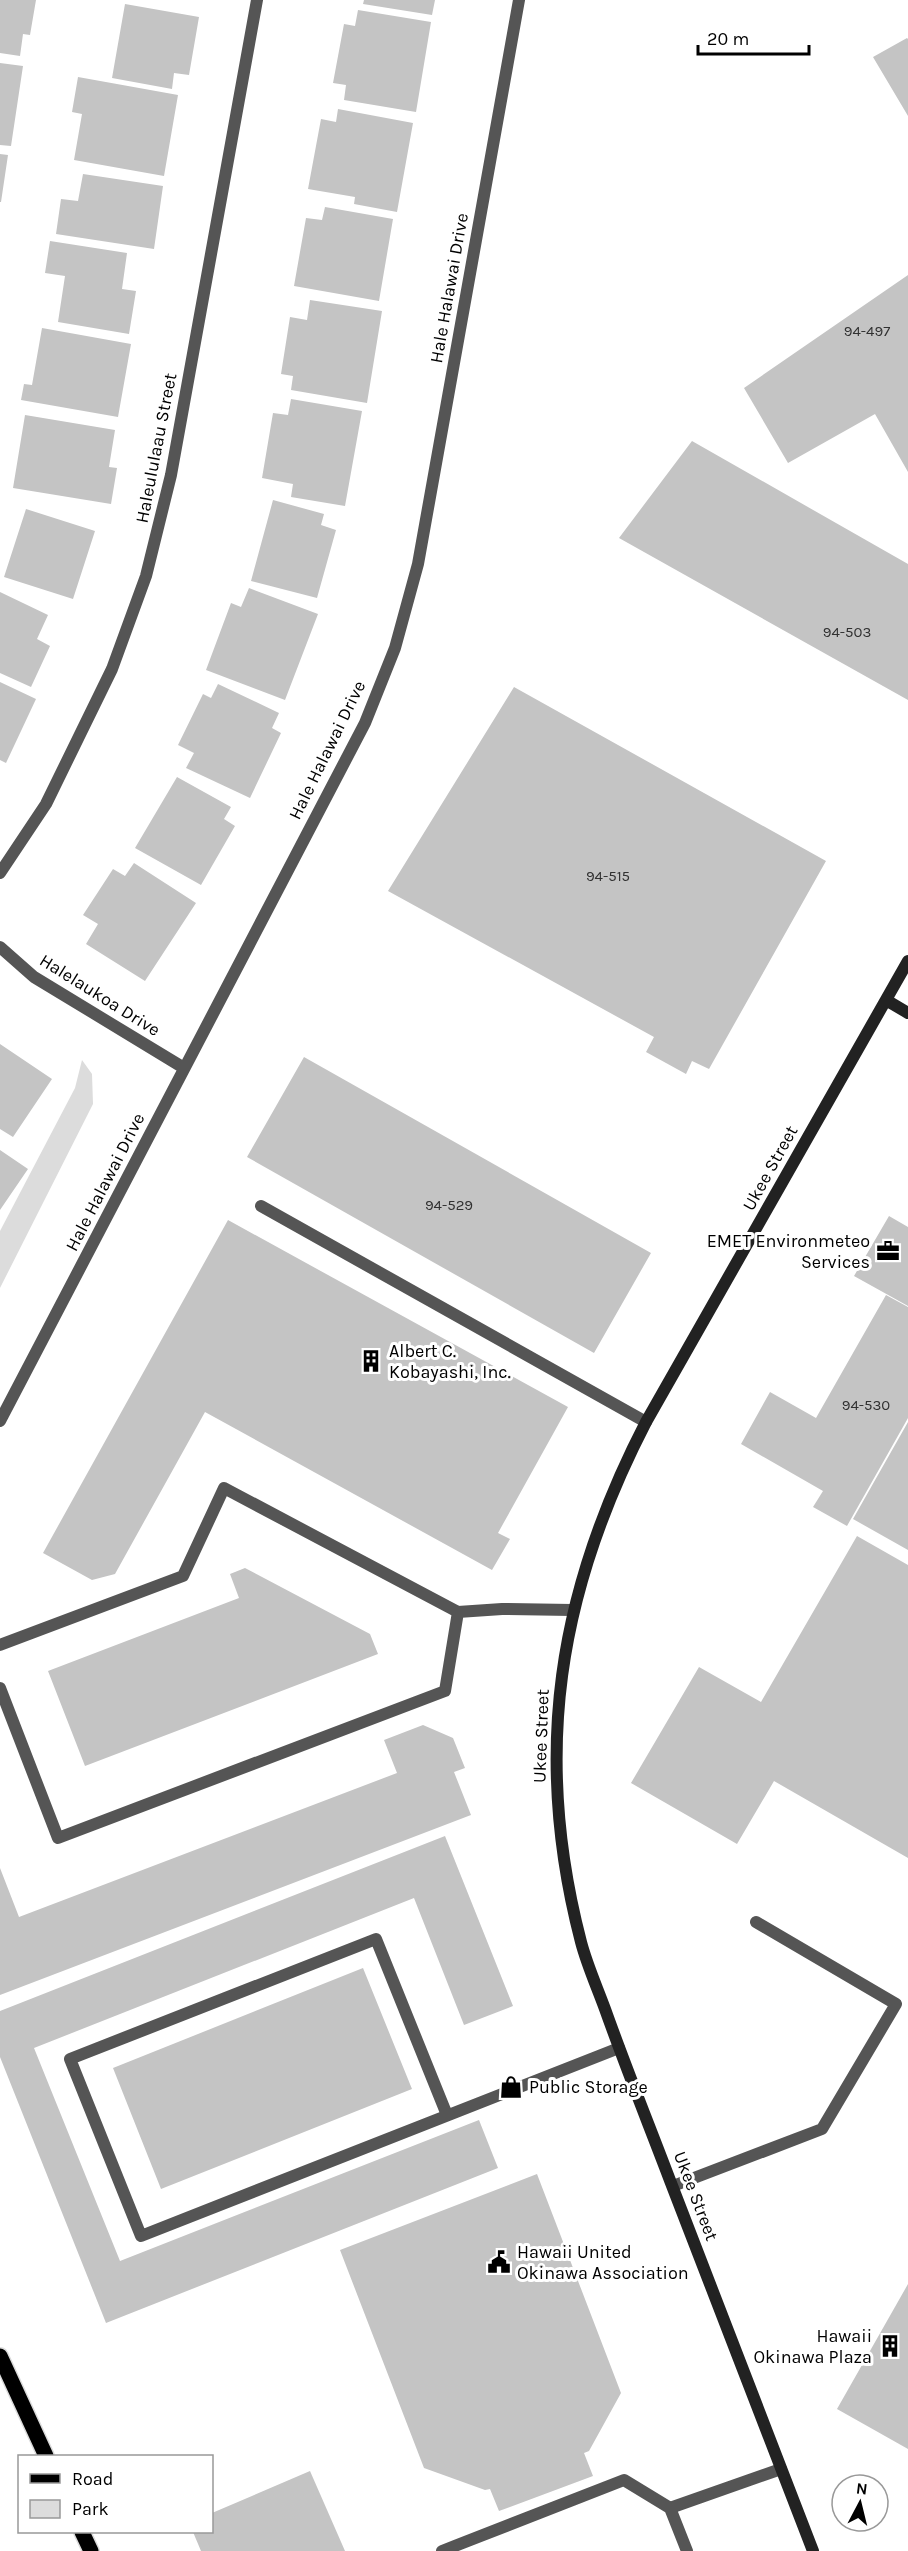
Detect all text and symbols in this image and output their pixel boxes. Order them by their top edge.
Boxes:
scale bar [698,18,809,56]
text: 20 m [707,28,749,50]
street label: Hale Halawai Drive [425,211,473,365]
house number: 94-497 [844,322,890,340]
street label: Haleululaau Street [131,371,181,525]
house number: 94-503 [823,623,871,641]
street label: Hale Halawai Drive [284,677,370,823]
house number: 94-515 [586,867,630,885]
street label: Halelaukoa Drive [36,949,164,1041]
street label: Hale Halawai Drive [61,1109,149,1255]
street label: Ukee Street [738,1121,803,1214]
house number: 94-529 [425,1196,473,1214]
place label: EMET Environmeteo Services [707,1230,870,1273]
office icon: EMET Environmeteo Services [875,1238,901,1264]
place label: Albert C. Kobayashi, Inc. [389,1340,511,1383]
building icon: Albert C. Kobayashi, Inc. [358,1348,384,1374]
house number: 94-530 [842,1396,890,1414]
street label: Ukee Street [528,1688,554,1783]
shop icon: Public Storage [498,2074,524,2100]
place label: Public Storage [529,2076,648,2098]
street label: Ukee Street [669,2148,723,2244]
place label: Hawaii United Okinawa Association [517,2241,689,2284]
public building icon: Hawaii United Okinawa Association [486,2249,512,2275]
place label: Hawaii Okinawa Plaza [754,2325,872,2368]
building icon: Hawaii Okinawa Plaza [877,2333,903,2359]
legend [18,2455,213,2533]
text: Road [72,2468,113,2490]
north arrow [830,2473,890,2533]
text: N [855,2478,869,2499]
text: Park [72,2498,109,2520]

